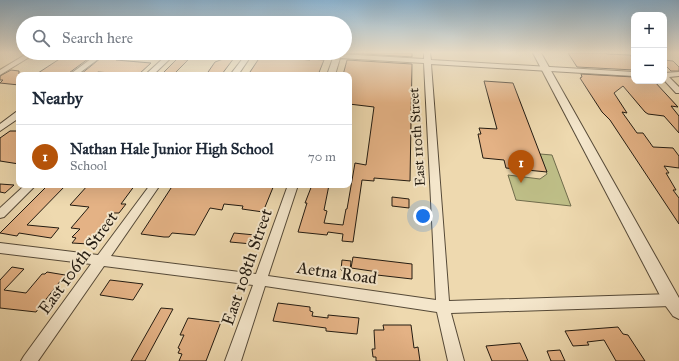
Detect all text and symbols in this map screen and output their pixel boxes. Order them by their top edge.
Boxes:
map controls [631,12,667,84]
button: + [631,12,667,48]
search box [16,16,352,60]
icon: search [30,27,52,49]
text: Search here [62,29,133,47]
button: − [631,48,667,84]
street label: East 110th Street [405,87,429,187]
text: Nearby [32,88,83,109]
text: Nathan Hale Junior High School [70,140,273,158]
text: 1 [42,149,48,165]
text: 70 m [308,149,336,165]
pin: 1 [508,150,534,183]
text: School [70,158,107,174]
street label: East 108th Street [217,206,277,328]
your location [413,206,433,226]
street label: East 106th Street [34,208,122,318]
street label: Aetna Road [295,257,379,289]

